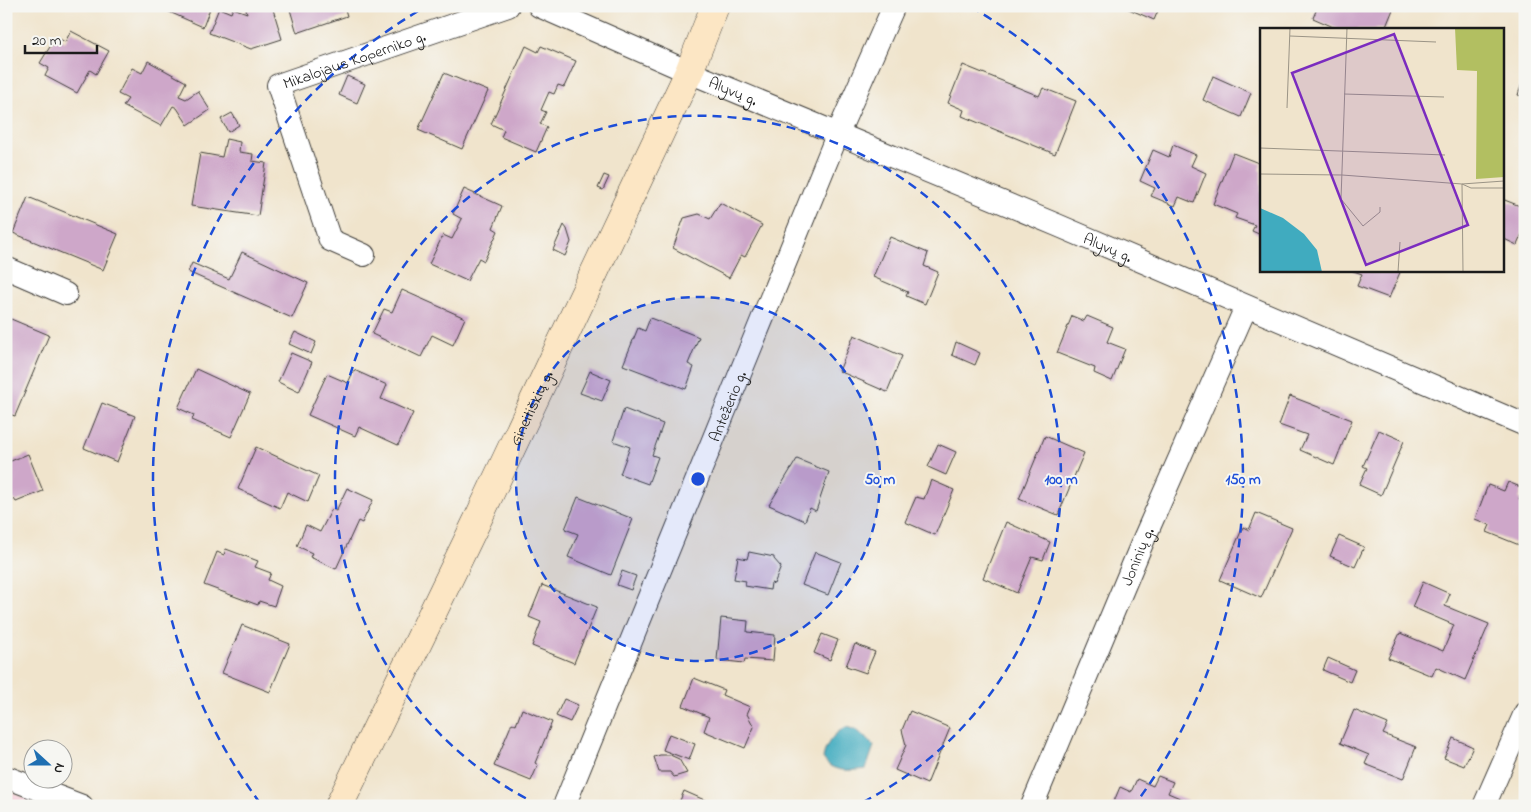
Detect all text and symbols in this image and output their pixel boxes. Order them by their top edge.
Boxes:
scale bar [25,22,98,54]
street label: Mikalojaus Koperniko g. [280,25,429,96]
inset map [1260,28,1504,271]
text: 20 m [32,30,62,52]
street label: Alyvų g. [704,71,761,113]
street label: Alyvų g. [1079,228,1136,270]
street label: Gineitiškių g. [504,367,560,450]
street label: Antežerio g. [704,367,754,446]
text: 50 m [865,469,896,491]
text: 100 m [1044,469,1078,491]
text: 150 m [1225,469,1261,491]
centre of rings [689,470,707,488]
street label: Joninių g. [1116,524,1162,590]
north arrow [22,740,72,790]
text: N [47,760,70,776]

